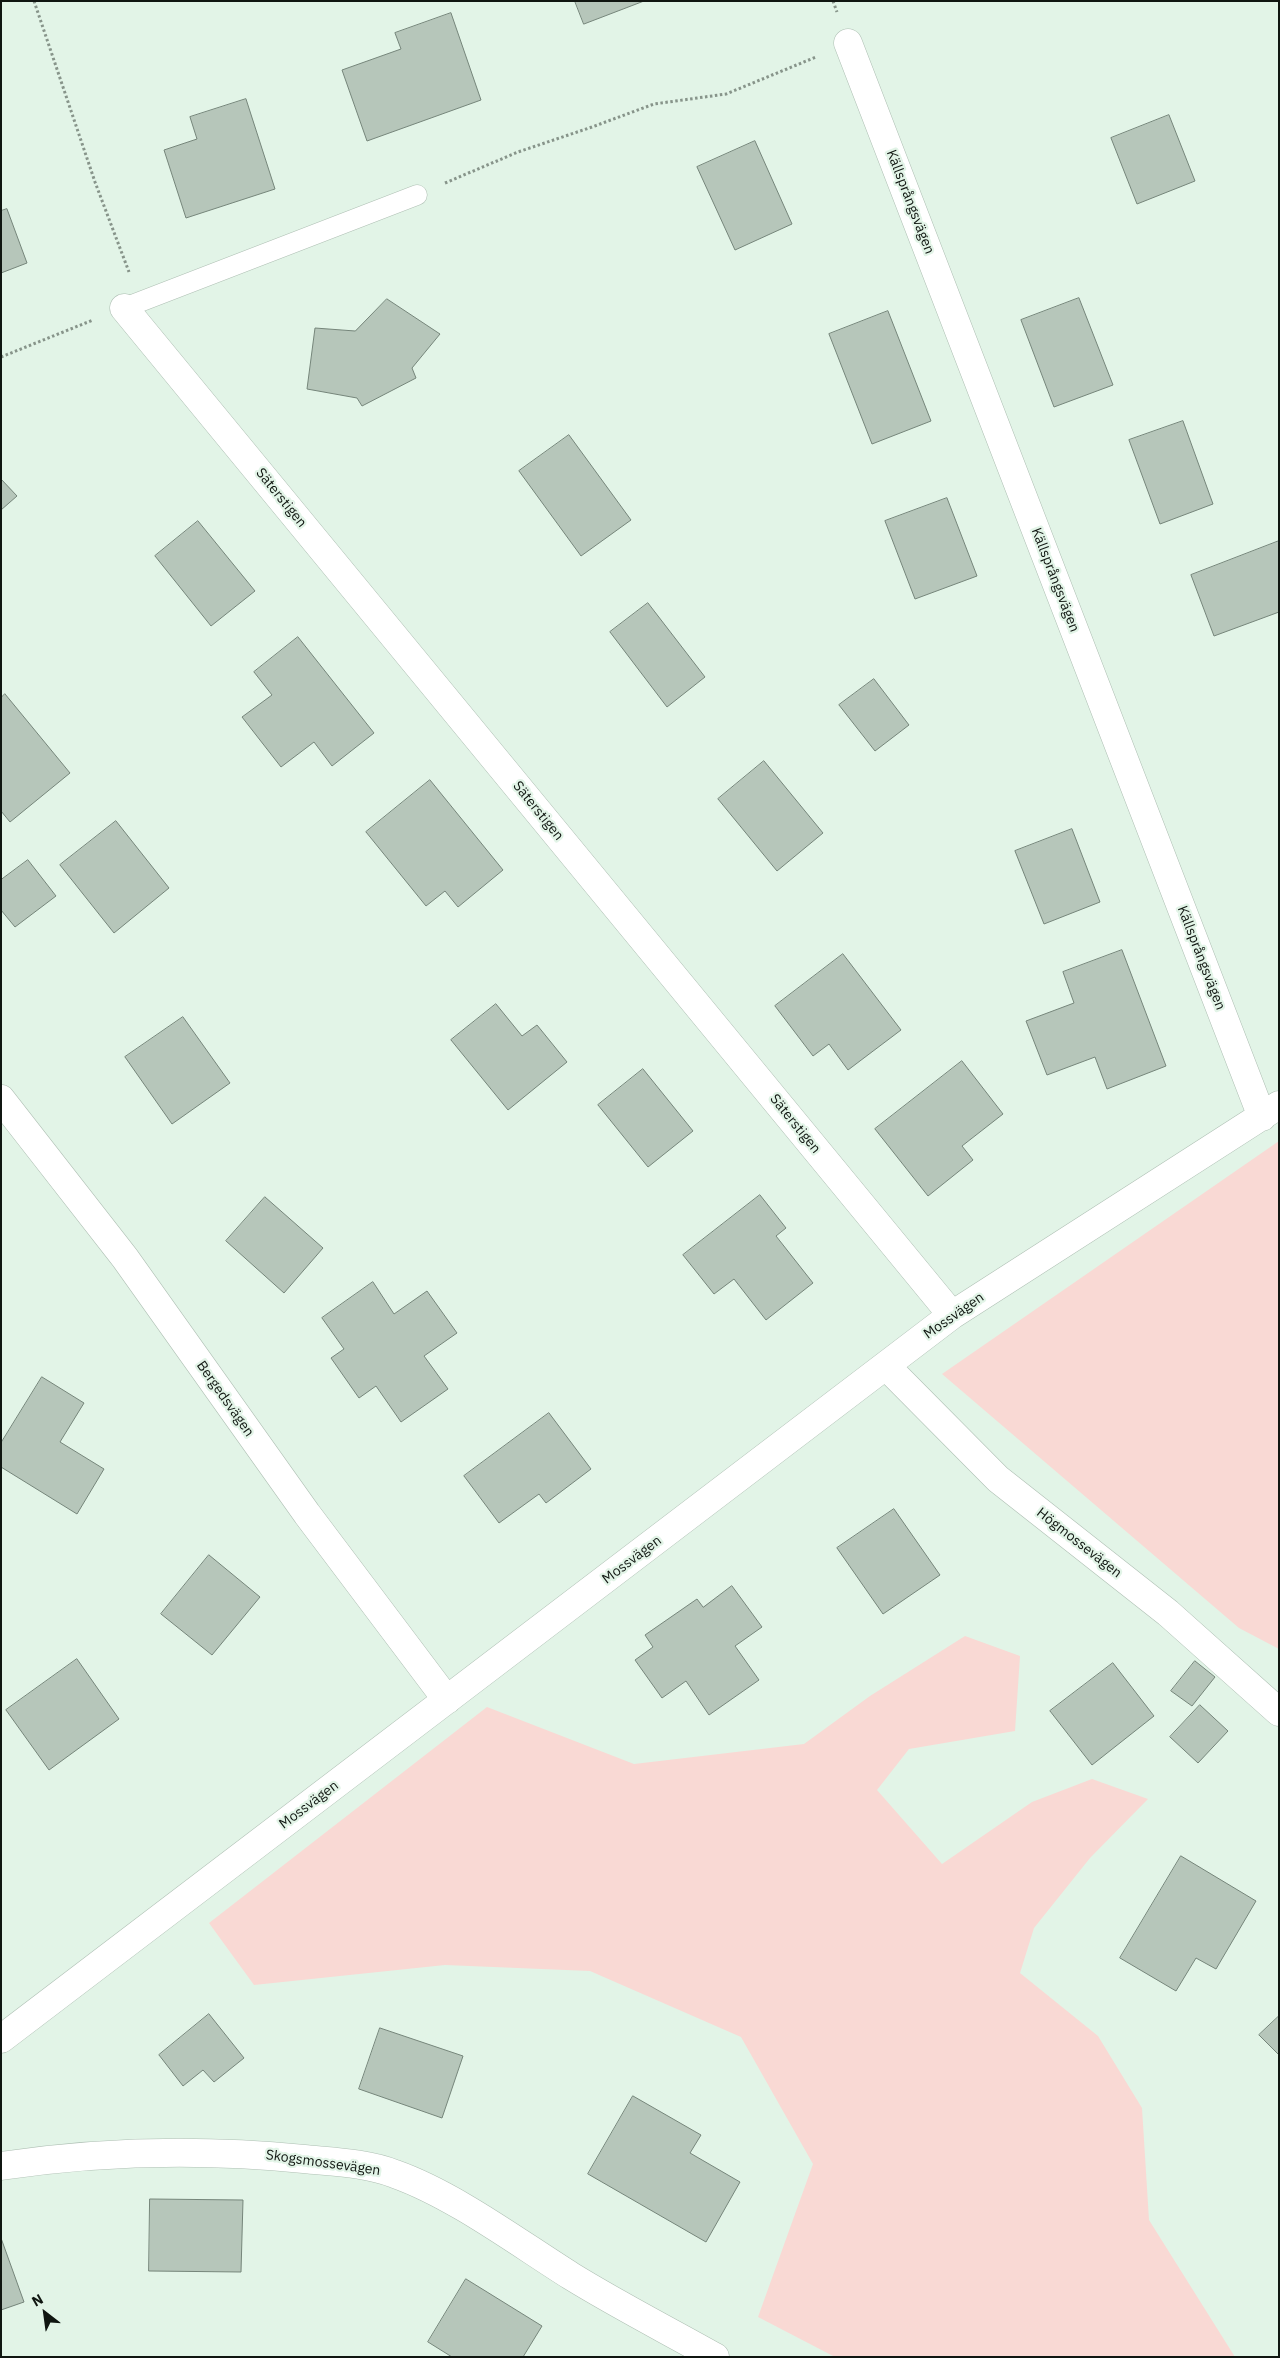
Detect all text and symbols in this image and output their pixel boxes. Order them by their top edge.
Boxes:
street label: Källsprångsvägen [882,147,938,257]
street label: Säterstigen [252,465,310,531]
street label: Källsprångsvägen [1027,525,1083,635]
street label: Säterstigen [509,778,567,844]
street label: Källsprångsvägen [1173,903,1229,1013]
street label: Säterstigen [766,1091,824,1157]
street label: Mossvägen [921,1289,987,1343]
street label: Bergedsvägen [193,1358,257,1440]
street label: Högmossevägen [1033,1505,1125,1581]
street label: Mossvägen [599,1532,665,1588]
street label: Mossvägen [276,1777,342,1833]
street label: Skogsmossevägen [265,2147,381,2179]
north arrow [20,2288,70,2338]
text: N [29,2290,46,2310]

